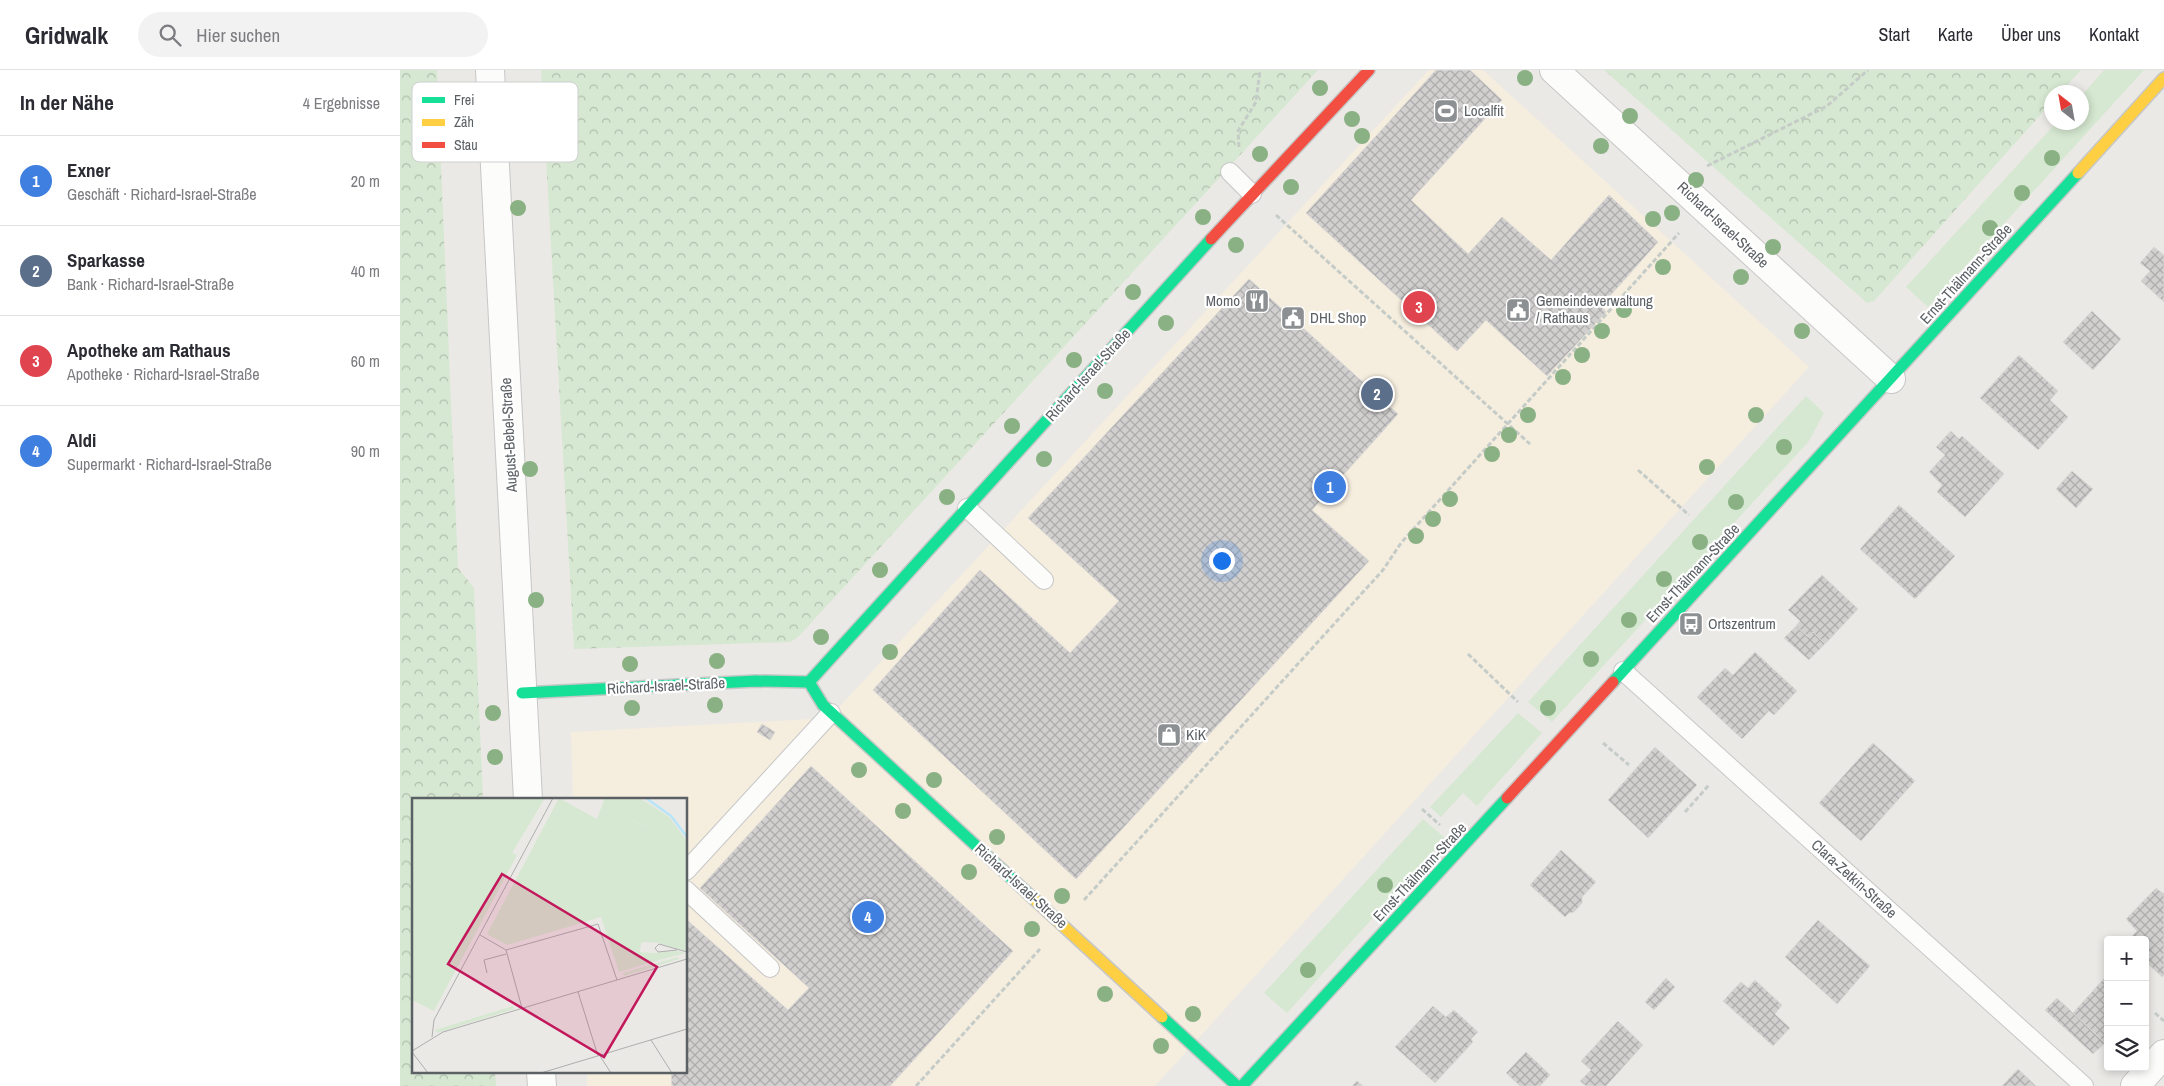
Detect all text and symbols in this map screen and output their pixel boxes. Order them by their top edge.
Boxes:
search box [138,12,488,57]
text: Gridwalk [25,19,108,51]
icon: search [156,21,184,49]
text: Hier suchen [196,22,280,48]
text: Start [1879,22,1910,47]
text: Karte [1938,22,1973,47]
text: Über uns [2001,22,2061,47]
text: Kontakt [2089,22,2139,47]
legend [412,82,578,162]
north arrow [2044,85,2089,130]
text: In der Nähe [20,88,114,117]
text: Frei [454,91,474,109]
text: 4 Ergebnisse [303,92,380,114]
sports icon: Localfit [1433,98,1459,124]
place label: Localfit [1464,100,1504,121]
text: Zäh [454,113,474,131]
text: Stau [454,136,478,154]
text: Exner [67,157,110,183]
text: 1 [32,170,40,192]
text: 20 m [351,170,380,192]
street label: Richard-Israel-Straße [1673,177,1774,273]
text: Geschäft · Richard-Israel-Straße [67,183,257,205]
street label: Ernst-Thälmann-Straße [1915,219,2017,328]
text: Sparkasse [67,247,145,273]
text: 2 [32,260,40,282]
text: 40 m [351,260,380,282]
text: Bank · Richard-Israel-Straße [67,273,234,295]
restaurant icon: Momo [1244,288,1270,314]
pin: 3 [1403,288,1435,326]
place label: Momo [1206,290,1240,311]
place label: Gemeindeverwaltung / Rathaus [1536,290,1653,328]
public building icon: Gemeindeverwaltung / Rathaus [1505,297,1531,323]
public building icon: DHL Shop [1280,305,1306,331]
place label: DHL Shop [1310,307,1366,328]
street label: Richard-Israel-Straße [1040,324,1135,426]
text: Apotheke am Rathaus [67,337,231,363]
text: 3 [32,350,40,372]
text: 60 m [351,350,380,372]
text: Apotheke · Richard-Israel-Straße [67,363,260,385]
pin: 2 [1361,375,1393,413]
street label: August-Bebel-Straße [495,377,522,494]
text: Aldi [67,427,96,453]
text: 4 [32,440,40,462]
text: 90 m [351,440,380,462]
text: Supermarkt · Richard-Israel-Straße [67,453,272,475]
pin: 1 [1314,468,1346,506]
street label: Ernst-Thälmann-Straße [1641,518,1744,627]
your location [1209,548,1235,574]
bus stop icon: Ortszentrum [1678,611,1704,637]
place label: Ortszentrum [1708,613,1776,634]
street label: Richard-Israel-Straße [606,672,726,699]
shop icon: KiK [1156,722,1182,748]
place label: KiK [1186,724,1207,745]
inset map [412,798,688,1074]
street label: Ernst-Thälmann-Straße [1368,817,1471,926]
street label: Clara-Zetkin-Straße [1807,834,1902,923]
street label: Richard-Israel-Straße [970,838,1072,933]
pin: 4 [852,898,884,936]
map controls [2104,936,2149,1071]
button: + [2104,936,2149,981]
button: − [2104,981,2149,1026]
button: layers [2104,1026,2149,1071]

